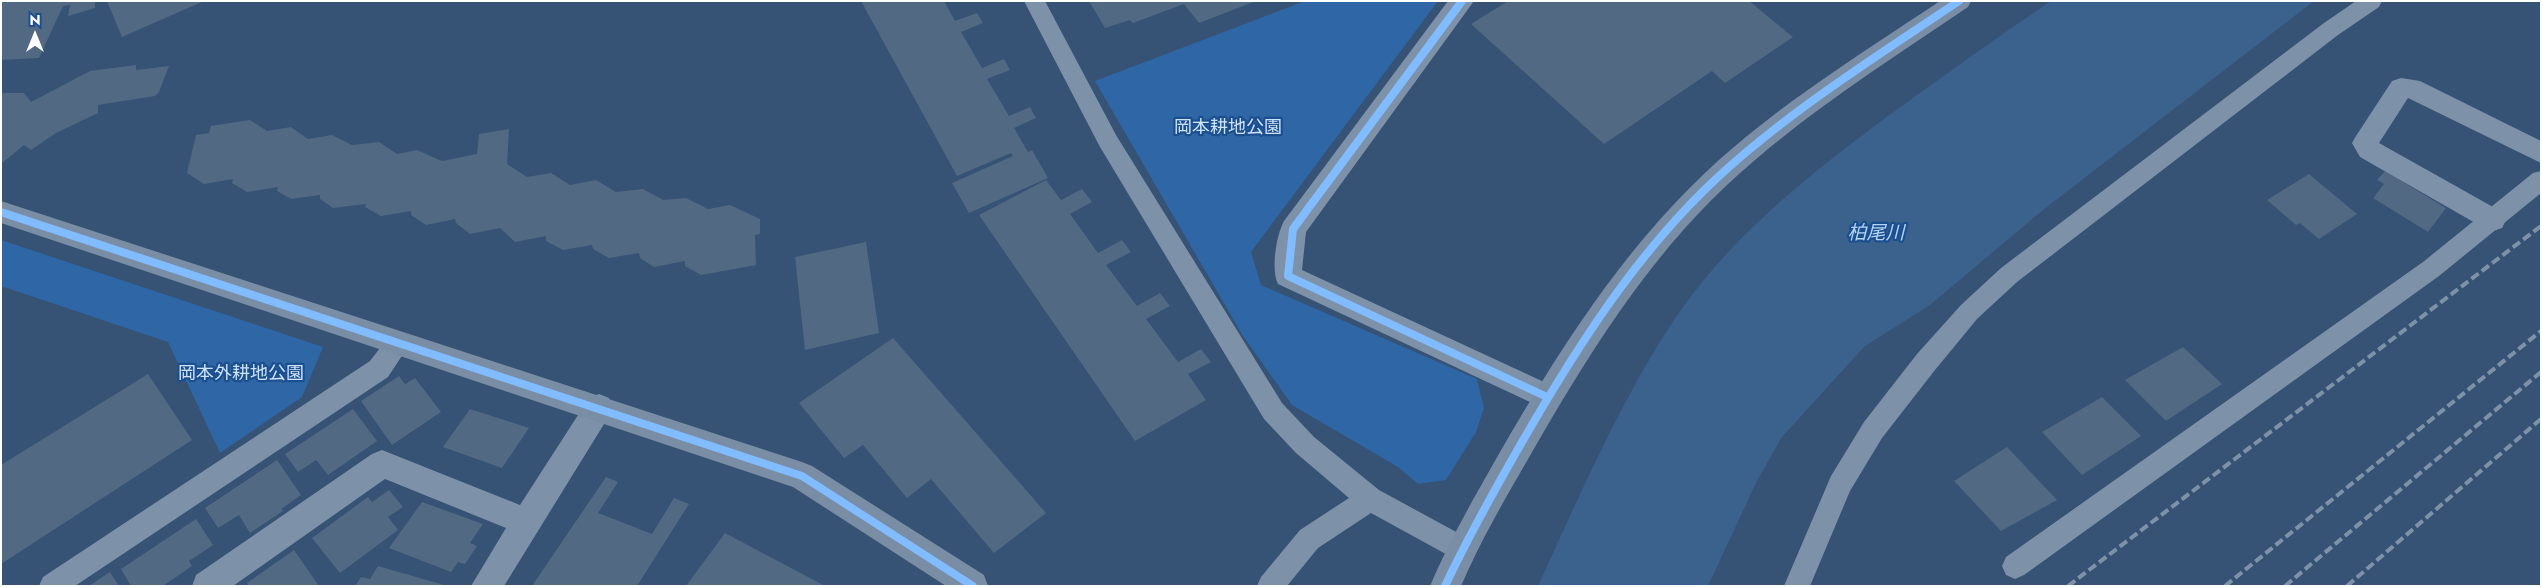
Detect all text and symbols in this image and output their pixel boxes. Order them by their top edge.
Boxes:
north arrow [10,10,60,60]
text: N [29,10,41,30]
park label: 岡本耕地公園 [1174,118,1282,140]
water label: 柏尾川 [1848,223,1904,245]
park label: 岡本外耕地公園 [178,364,304,386]

